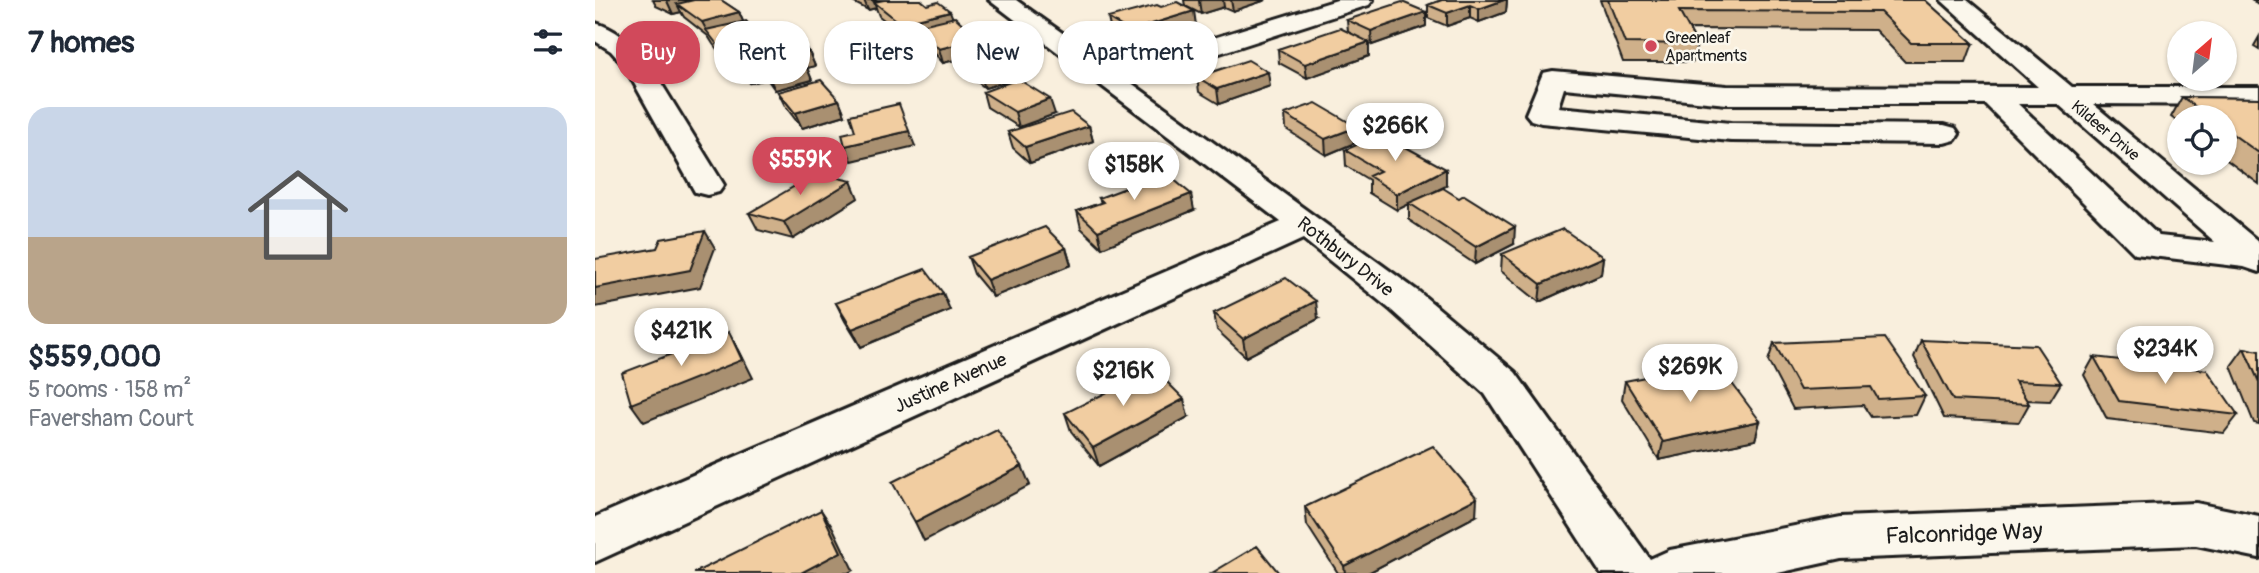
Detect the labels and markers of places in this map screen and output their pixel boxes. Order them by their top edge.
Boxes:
place label: Greenleaf Apartments [1665,28,1747,66]
marker: Greenleaf Apartments [1643,38,1659,54]
pin: $266K [1346,104,1444,163]
pin: $559K [751,138,849,197]
pin: $158K [1085,142,1183,202]
pin: $421K [632,308,730,368]
pin: $234K [2116,326,2214,386]
pin: $269K [1641,344,1739,404]
pin: $216K [1074,348,1172,408]

